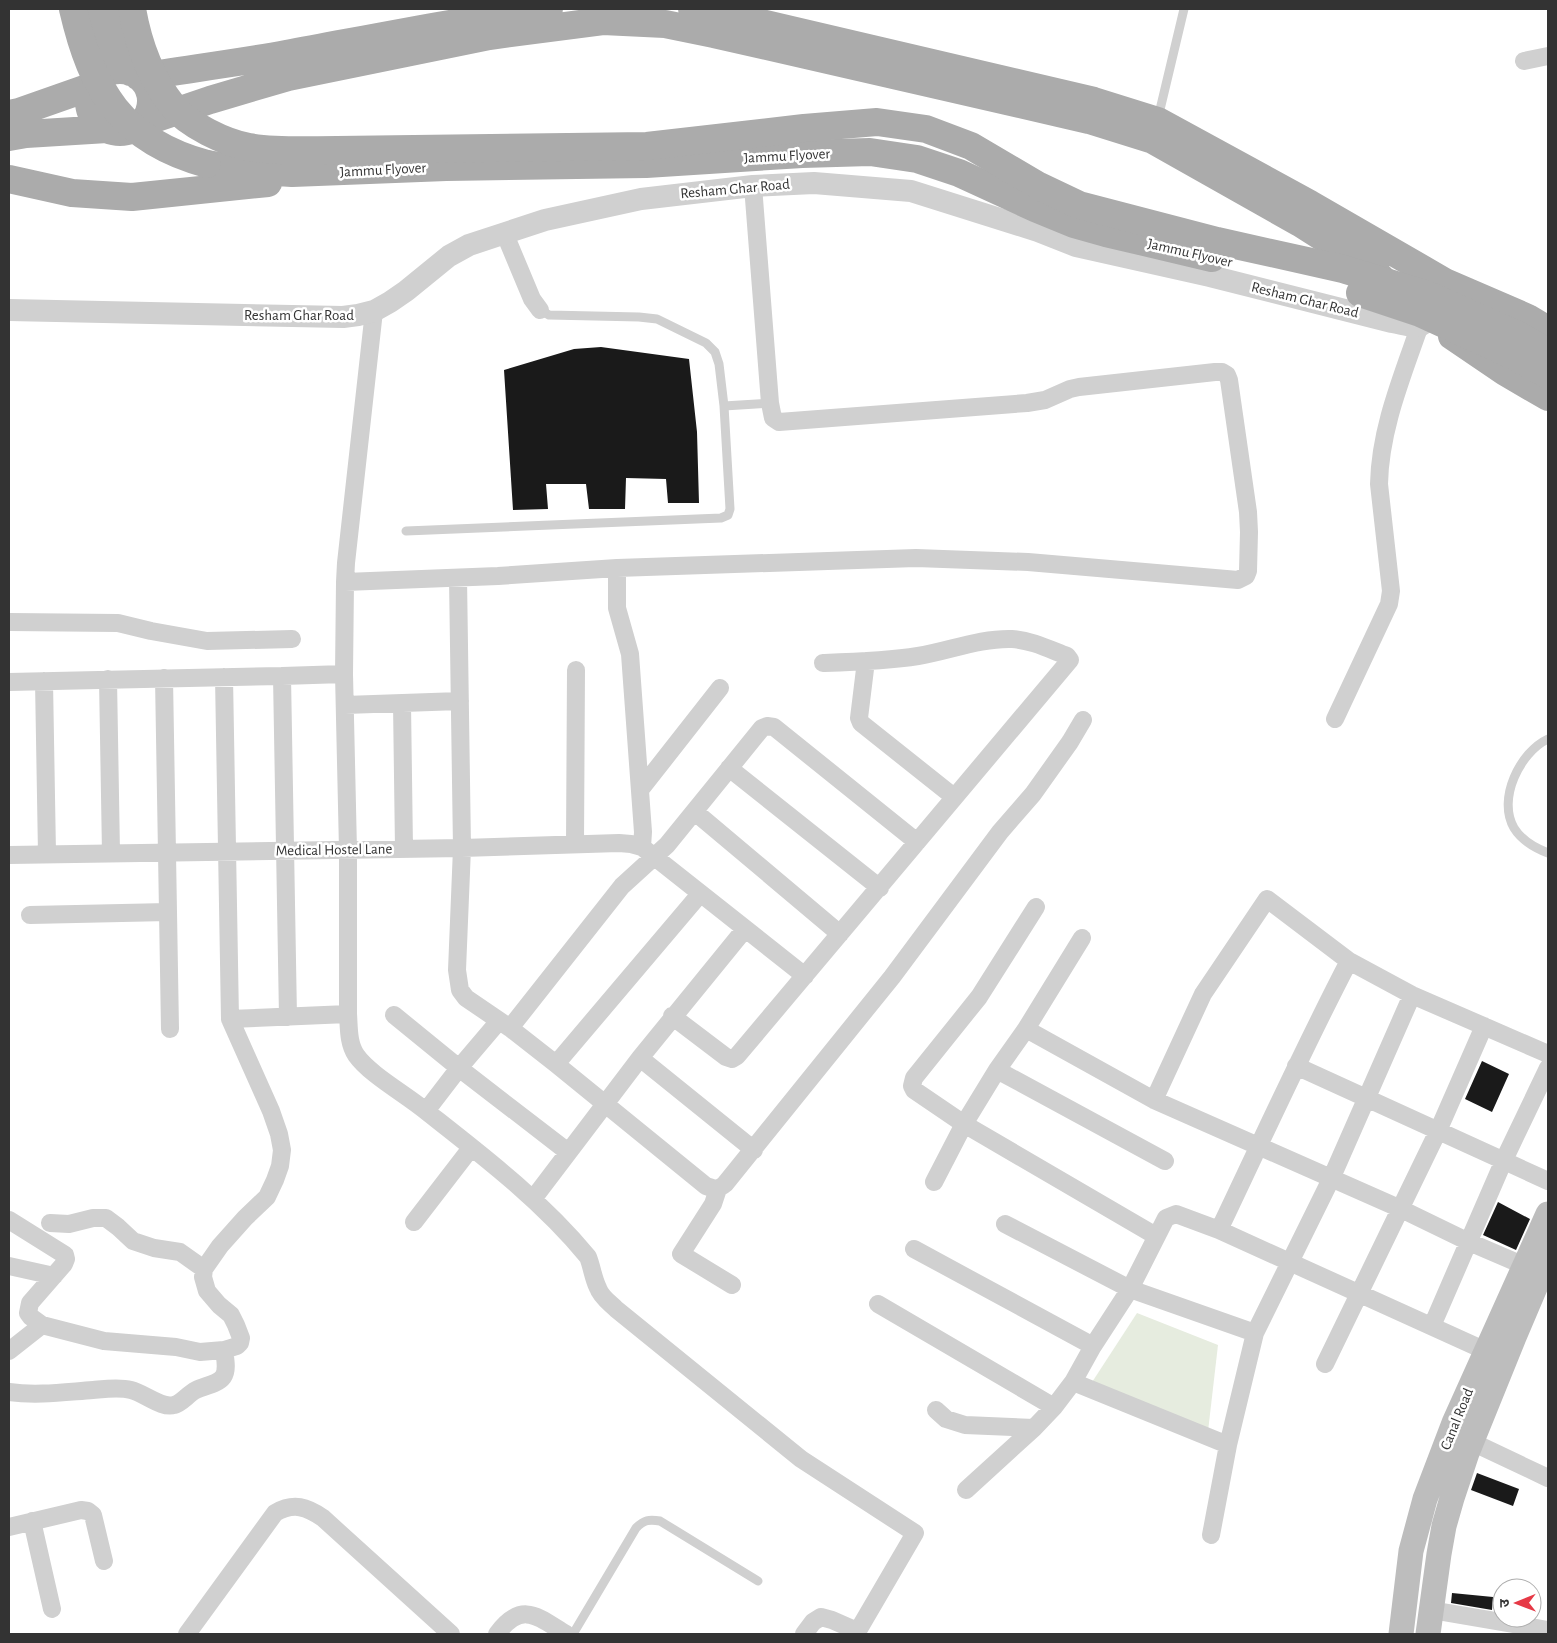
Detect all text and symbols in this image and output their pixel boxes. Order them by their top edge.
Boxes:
street label: Jammu Flyover [743,146,831,166]
street label: Jammu Flyover [339,160,427,180]
street label: Resham Ghar Road [680,177,791,201]
street label: Jammu Flyover [1146,236,1234,270]
street label: Resham Ghar Road [1250,279,1360,321]
street label: Resham Ghar Road [244,308,354,323]
street label: Medical Hostel Lane [275,841,393,859]
street label: Canal Road [1438,1386,1476,1452]
north arrow [1492,1578,1542,1628]
text: उ [1498,1598,1512,1607]

